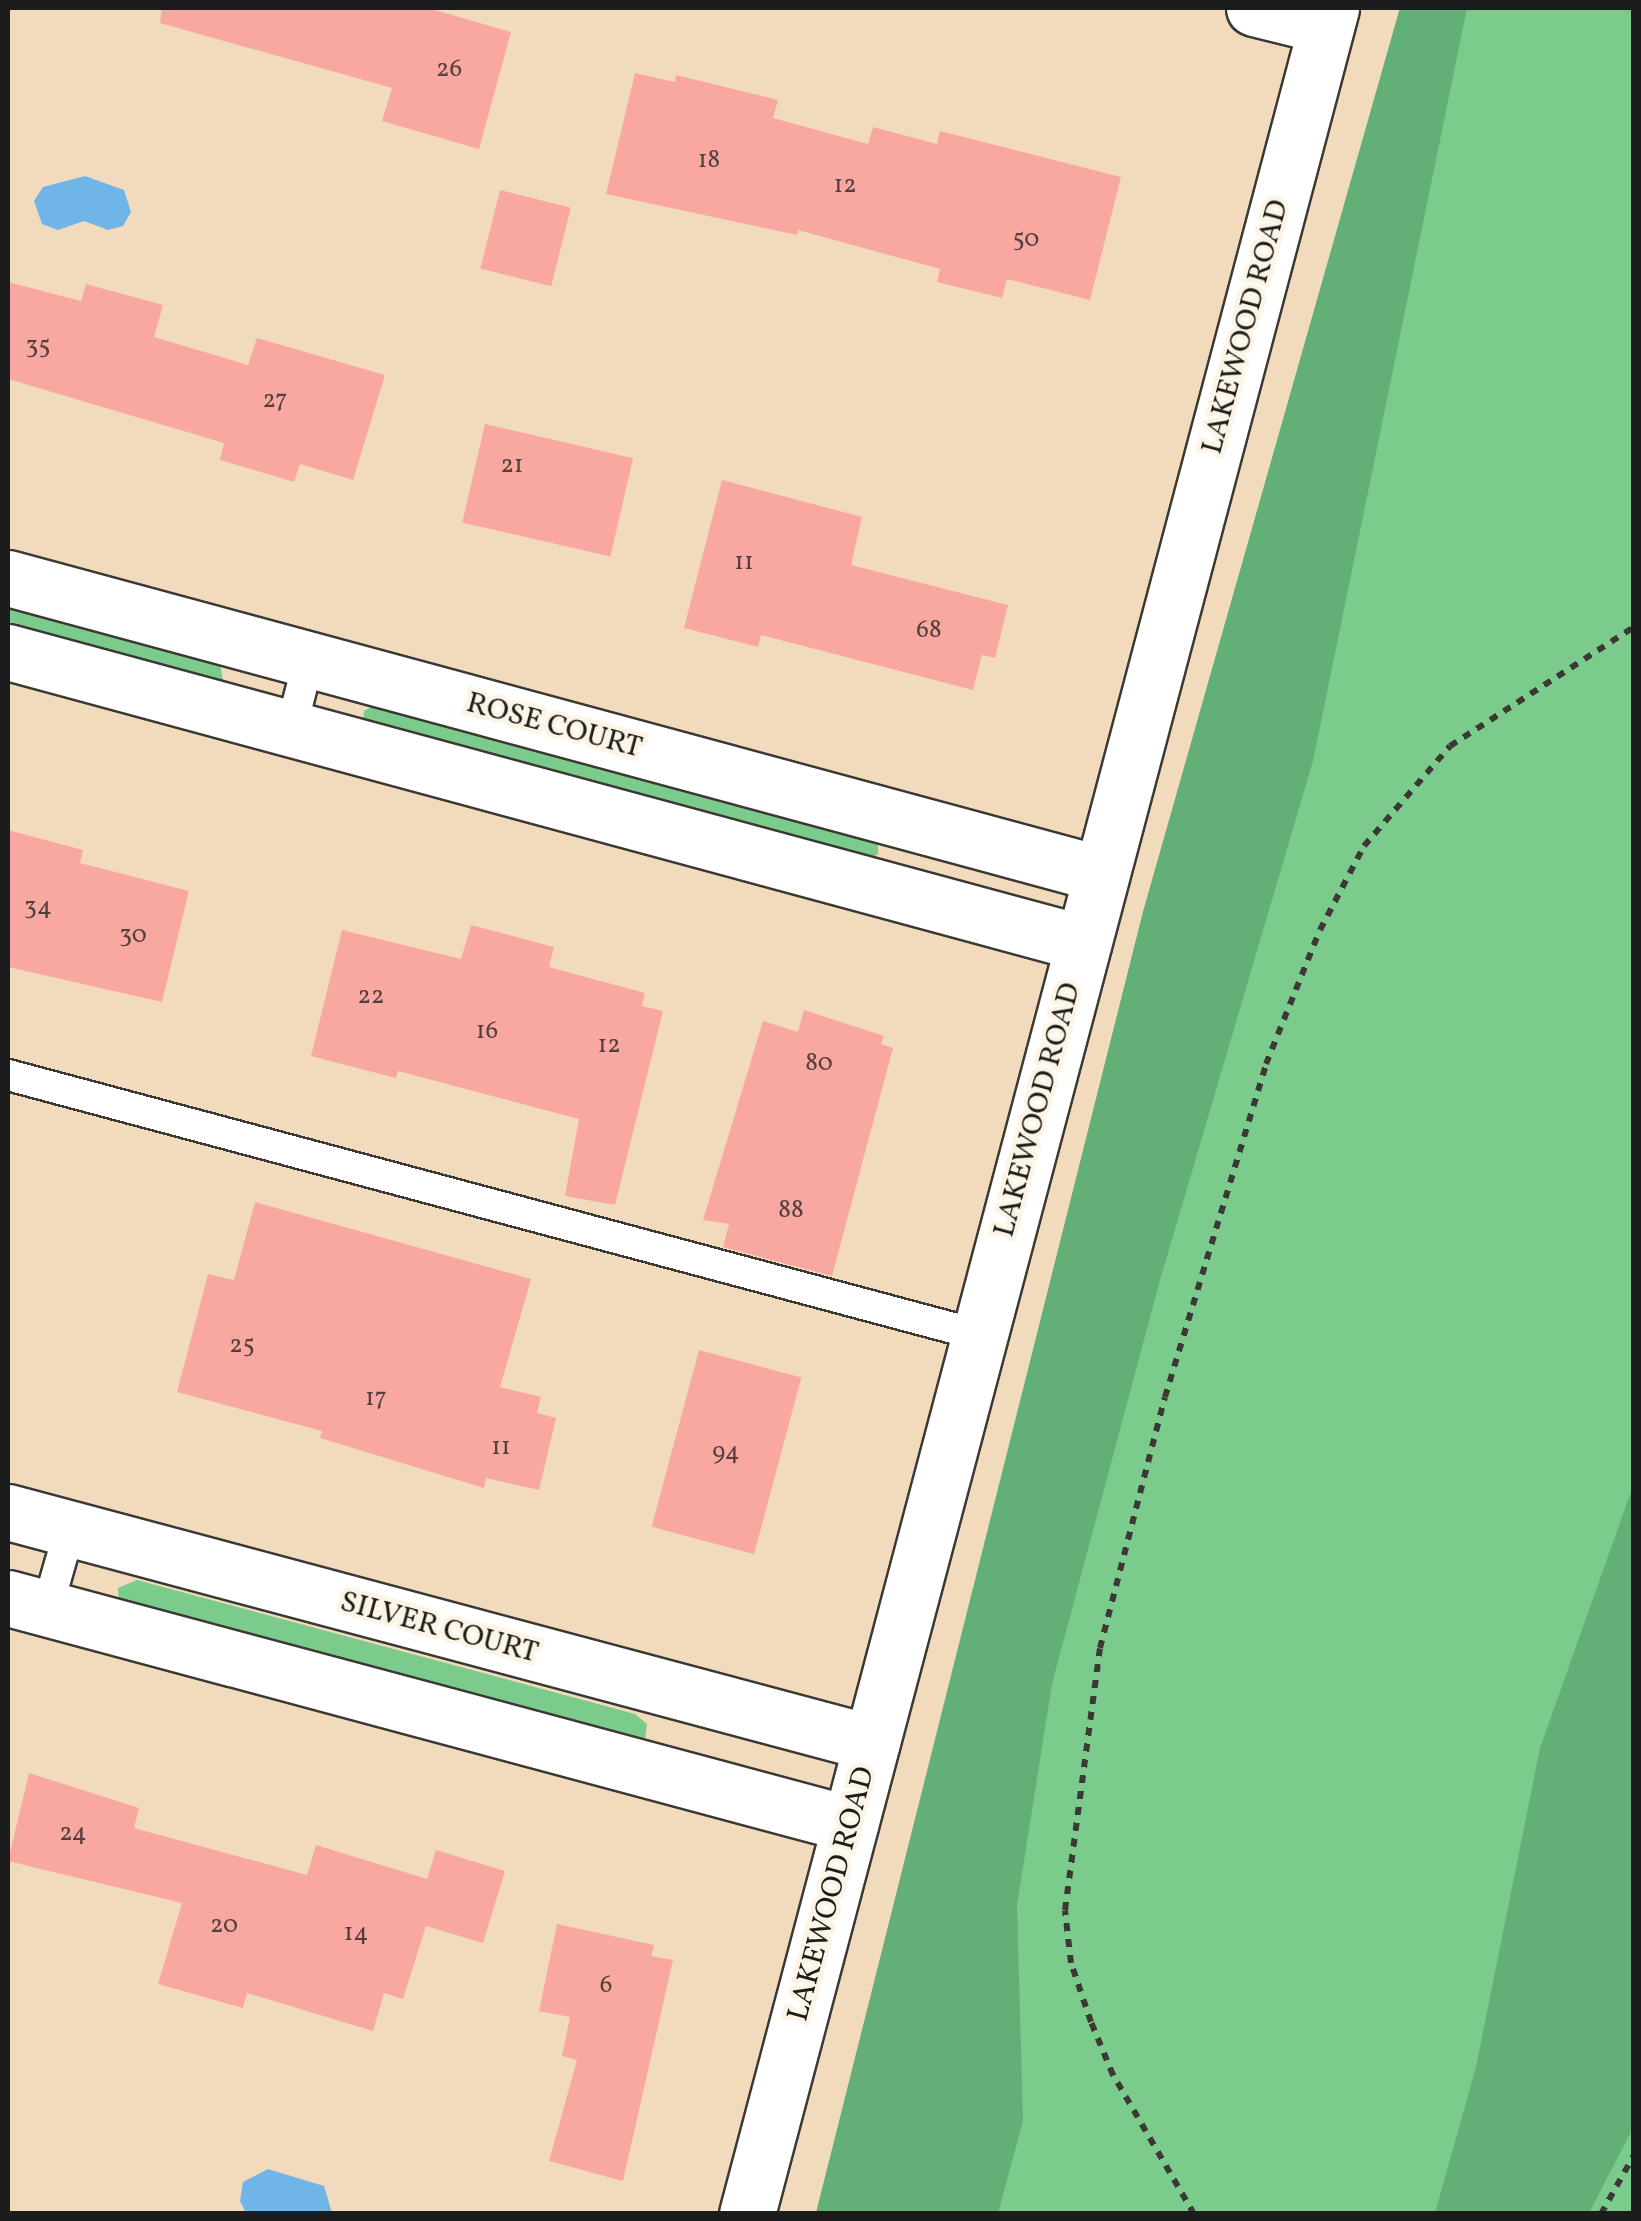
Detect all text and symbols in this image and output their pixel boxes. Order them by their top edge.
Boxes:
house number: 26 [436,55,462,85]
house number: 18 [698,146,720,176]
house number: 12 [833,171,857,201]
street label: LAKEWOOD ROAD [1195,196,1297,458]
house number: 50 [1013,225,1039,255]
house number: 35 [26,332,50,362]
house number: 27 [263,386,287,416]
house number: 21 [500,451,524,481]
house number: 11 [734,548,754,578]
house number: 68 [916,616,942,646]
street label: ROSE COURT [462,685,646,767]
house number: 34 [24,893,52,923]
house number: 30 [119,921,147,951]
street label: LAKEWOOD ROAD [987,979,1089,1241]
house number: 22 [358,982,384,1012]
house number: 16 [476,1017,498,1047]
house number: 12 [597,1031,621,1061]
house number: 80 [805,1049,833,1079]
house number: 88 [778,1196,804,1226]
house number: 25 [229,1331,255,1361]
house number: 17 [365,1384,387,1414]
house number: 11 [491,1433,511,1463]
house number: 94 [712,1438,740,1468]
street label: SILVER COURT [336,1584,542,1672]
street label: LAKEWOOD ROAD [781,1763,883,2025]
house number: 24 [59,1819,87,1849]
house number: 20 [210,1911,238,1941]
house number: 14 [344,1919,368,1949]
house number: 6 [600,1971,612,2001]

